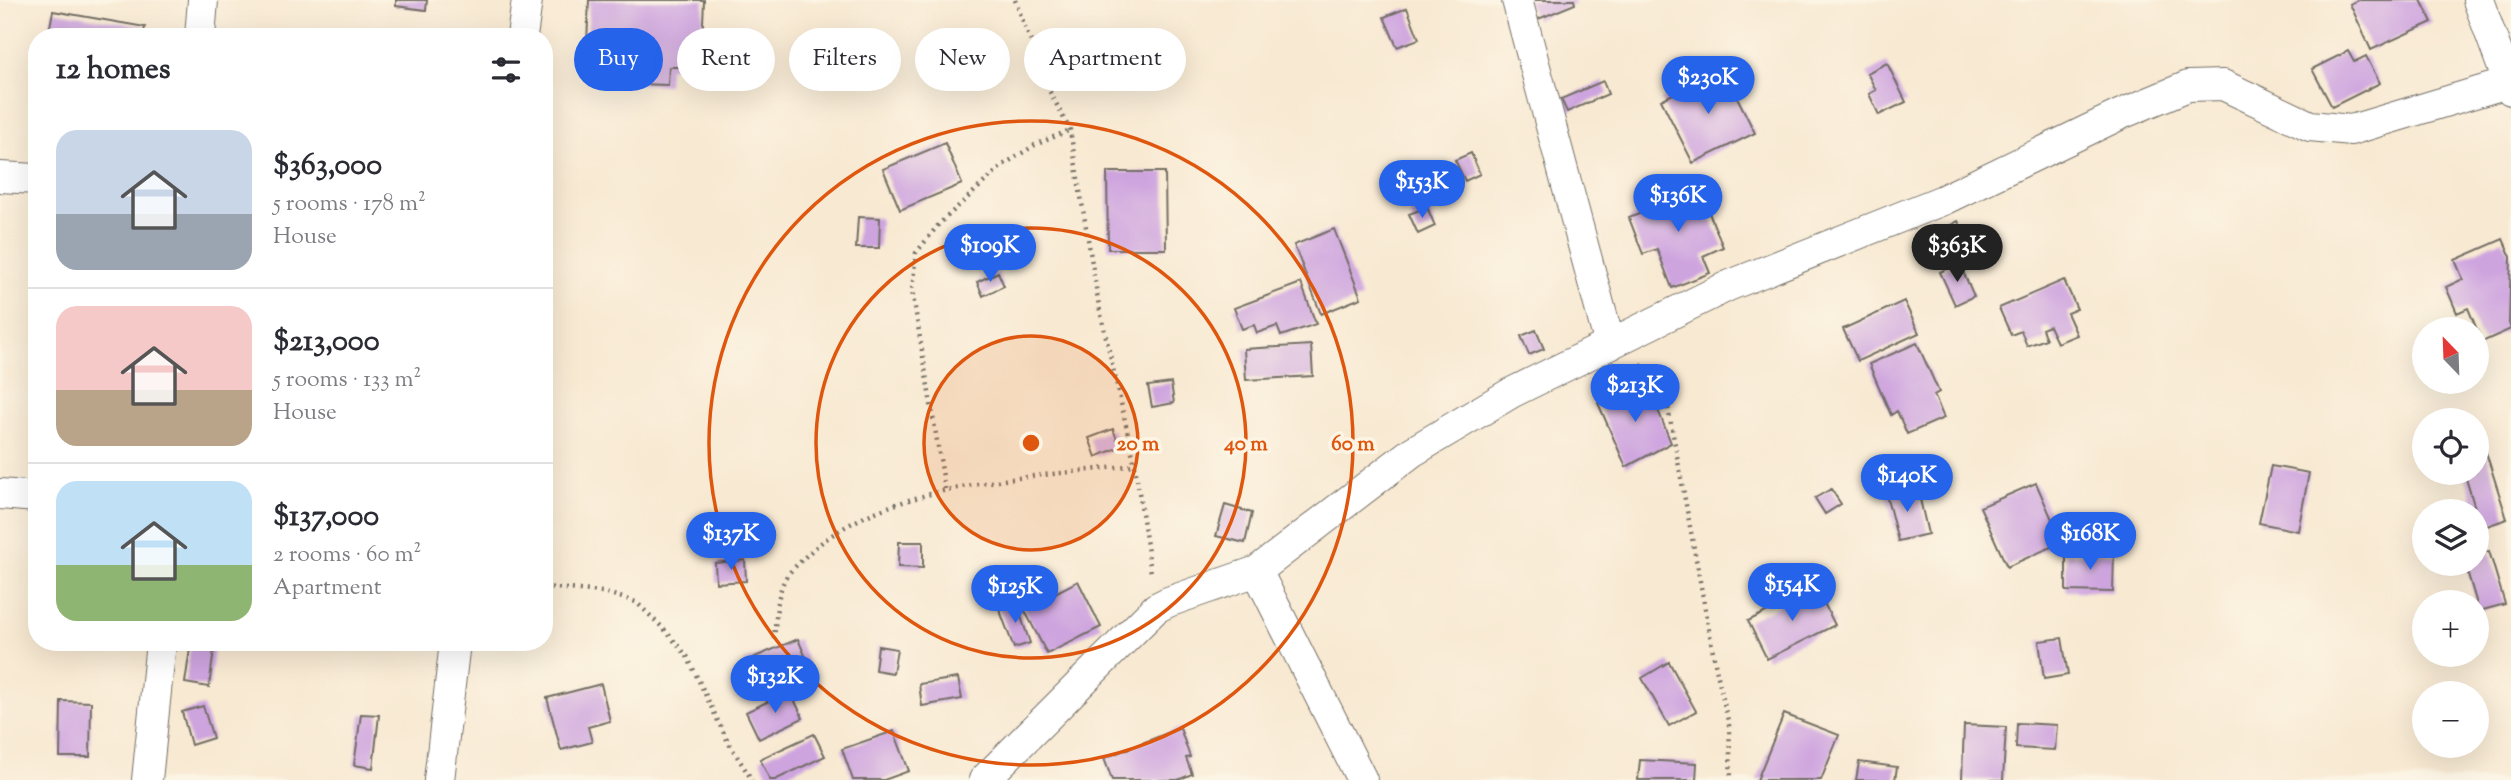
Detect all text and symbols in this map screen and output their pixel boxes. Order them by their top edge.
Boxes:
chip: Buy [574,28,663,91]
chip: Rent [677,28,775,91]
chip: Filters [789,28,901,91]
chip: New [915,28,1010,91]
chip: Apartment [1024,28,1186,91]
text: 12 homes [56,49,171,92]
icon: filters [487,51,525,89]
pin: $230K [1659,57,1757,116]
text: $230K [1678,62,1738,95]
text: $363,000 [273,145,382,188]
icon: home [112,158,196,242]
pin: $153K [1373,160,1471,220]
text: $153K [1395,166,1449,199]
pin: $136K [1629,174,1727,234]
text: $136K [1649,180,1707,213]
text: 5 rooms · 178 m² [273,188,426,221]
text: House [273,221,337,254]
pin: $109K [941,224,1039,284]
pin: $363K [1908,224,2006,284]
text: $109K [960,230,1020,263]
text: $363K [1928,230,1986,263]
north arrow [2412,317,2488,394]
map controls [2412,317,2489,758]
text: $213,000 [273,321,380,364]
icon: home [112,334,196,418]
text: 5 rooms · 133 m² [273,364,421,397]
pin: $213K [1586,364,1684,424]
text: $213K [1607,370,1663,403]
text: House [273,397,337,430]
button: locate [2412,408,2489,485]
text: 20 m [1117,430,1160,460]
text: 40 m [1223,430,1268,460]
text: 60 m [1331,430,1375,460]
centre of rings [1019,431,1043,455]
pin: $140K [1858,454,1956,514]
text: $140K [1877,460,1937,493]
text: $137,000 [273,496,379,539]
button: layers [2412,499,2489,576]
icon: home [112,509,196,593]
pin: $137K [682,512,780,572]
pin: $168K [2041,512,2139,572]
text: $137K [702,518,760,551]
text: $168K [2060,518,2120,551]
text: 2 rooms · 60 m² [273,539,421,572]
pin: $154K [1743,564,1841,623]
pin: $125K [966,566,1064,625]
text: $154K [1764,569,1820,602]
text: $125K [987,571,1043,604]
text: Apartment [273,572,382,605]
button: + [2412,590,2489,667]
pin: $132K [726,656,824,715]
text: $132K [747,661,803,694]
button: − [2412,681,2489,758]

